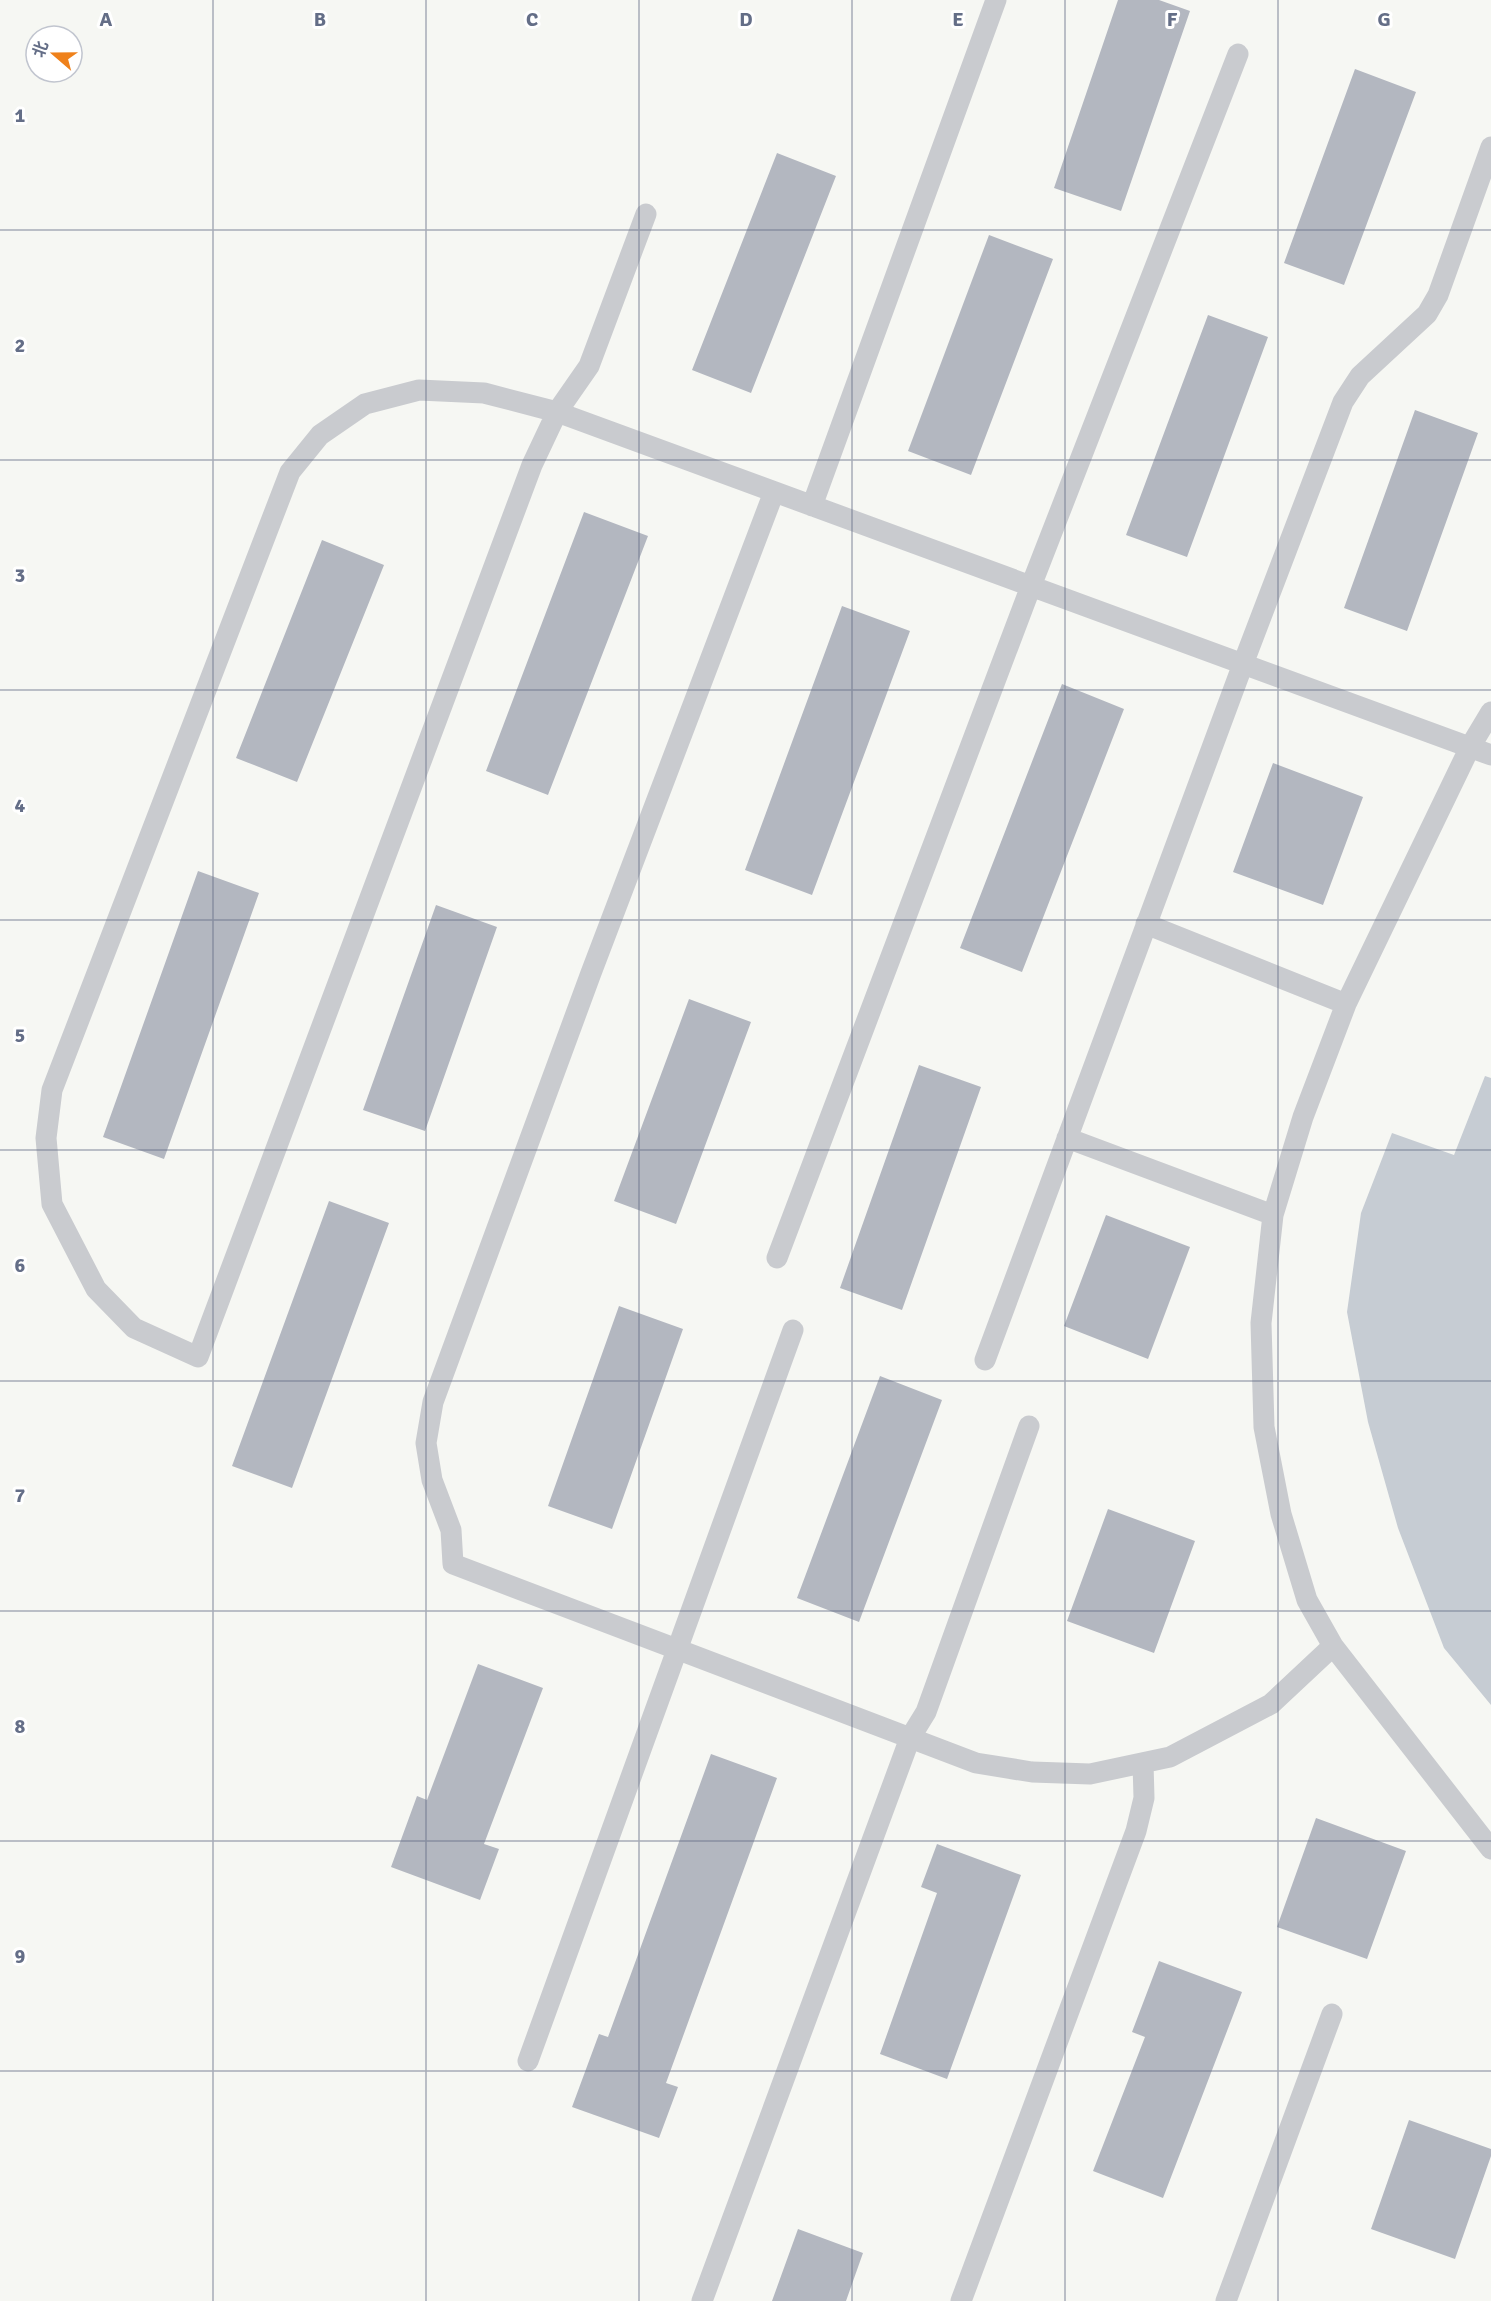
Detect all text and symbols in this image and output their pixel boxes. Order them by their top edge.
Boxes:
text: A [100,7,113,32]
text: B [314,7,326,32]
text: C [526,7,538,32]
text: D [739,7,753,32]
text: E [952,7,964,32]
text: F [1167,7,1178,32]
text: G [1377,7,1391,32]
north arrow [24,24,84,84]
text: 北 [29,38,53,60]
text: 1 [15,103,26,128]
text: 2 [15,333,25,358]
text: 3 [15,563,25,588]
text: 4 [15,793,26,818]
text: 5 [15,1023,25,1048]
text: 6 [15,1253,26,1278]
text: 7 [15,1483,26,1508]
text: 8 [15,1714,26,1739]
text: 9 [15,1944,26,1969]

